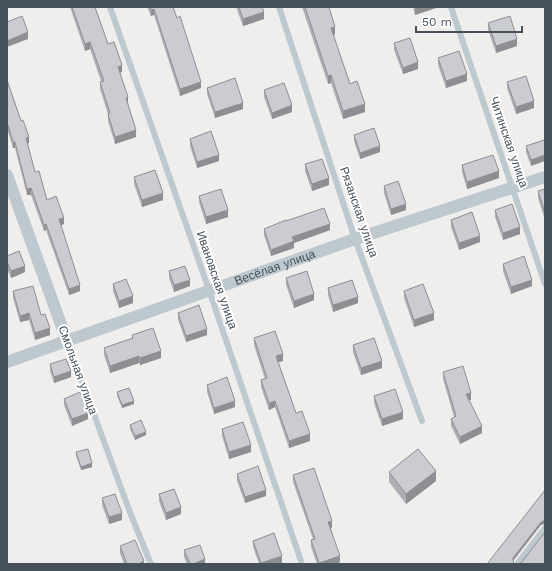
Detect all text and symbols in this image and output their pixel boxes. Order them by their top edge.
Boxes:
scale bar [416,8,522,34]
text: 50 m [422,15,452,29]
street label: Читинская улица [487,95,531,190]
street label: Рязанская улица [337,165,381,259]
street label: Ивановская улица [194,229,240,331]
street label: Весёлая улица [232,247,317,288]
street label: Смольная улица [55,324,101,417]

